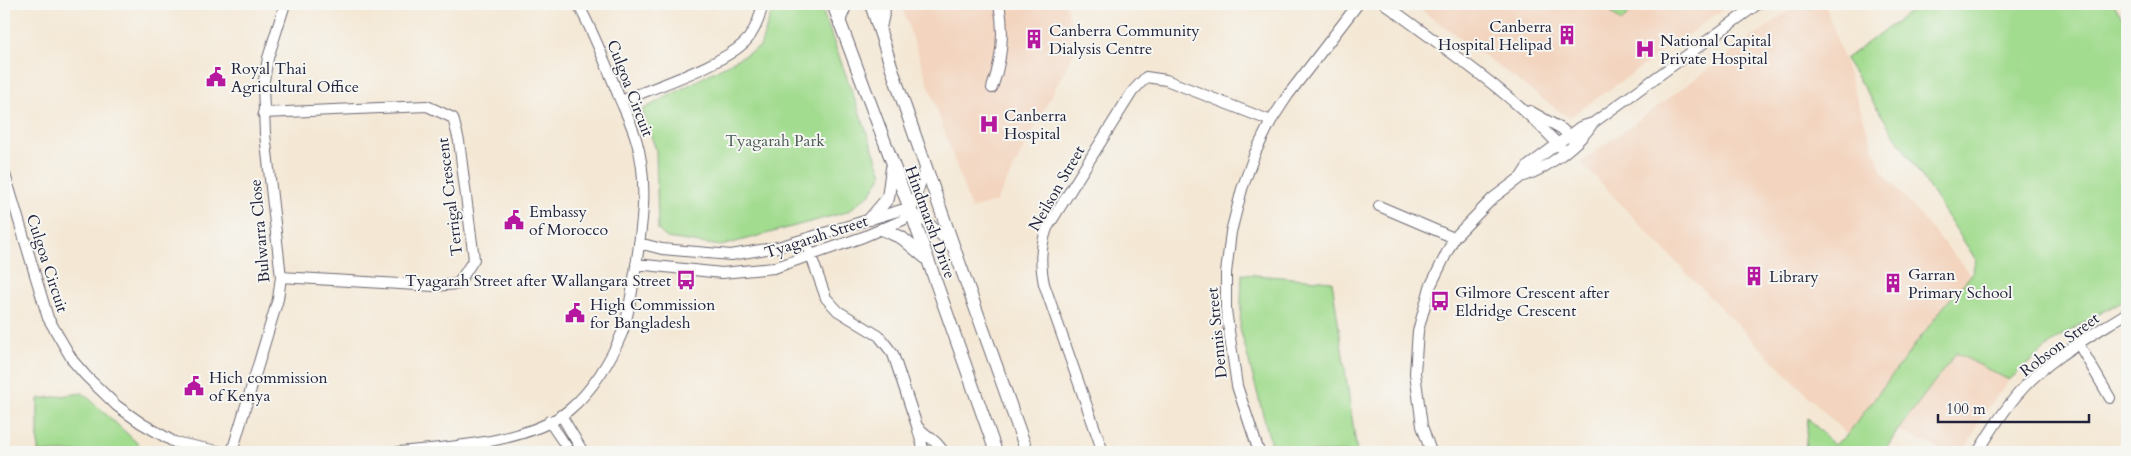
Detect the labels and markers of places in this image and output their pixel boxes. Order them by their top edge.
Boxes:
place label: Canberra Hospital Helipad [1438,16,1552,56]
place label: Canberra Community Dialysis Centre [1049,20,1200,60]
building icon: Canberra Hospital Helipad [1556,24,1578,46]
building icon: Canberra Community Dialysis Centre [1023,28,1045,50]
place label: National Capital Private Hospital [1660,30,1771,70]
hospital icon: National Capital Private Hospital [1634,38,1656,60]
place label: Royal Thai Agricultural Office [231,58,359,98]
public building icon: Royal Thai Agricultural Office [205,66,227,88]
place label: Canberra Hospital [1004,105,1067,145]
hospital icon: Canberra Hospital [978,113,1000,135]
place label: Embassy of Morocco [529,201,609,241]
public building icon: Embassy of Morocco [503,209,525,231]
place label: Garran Primary School [1908,264,2012,304]
building icon: Library [1743,265,1765,287]
place label: Library [1769,266,1819,288]
bus stop icon: Tyagarah Street after Wallangara Street [675,269,697,291]
place label: Tyagarah Street after Wallangara Street [405,270,671,292]
building icon: Garran Primary School [1882,272,1904,294]
place label: Gilmore Crescent after Eldridge Crescent [1455,282,1610,322]
bus stop icon: Gilmore Crescent after Eldridge Crescent [1429,290,1451,312]
place label: High Commission for Bangladesh [590,294,715,334]
public building icon: High Commission for Bangladesh [564,302,586,324]
place label: Hich commission of Kenya [209,367,328,407]
public building icon: Hich commission of Kenya [183,375,205,397]

